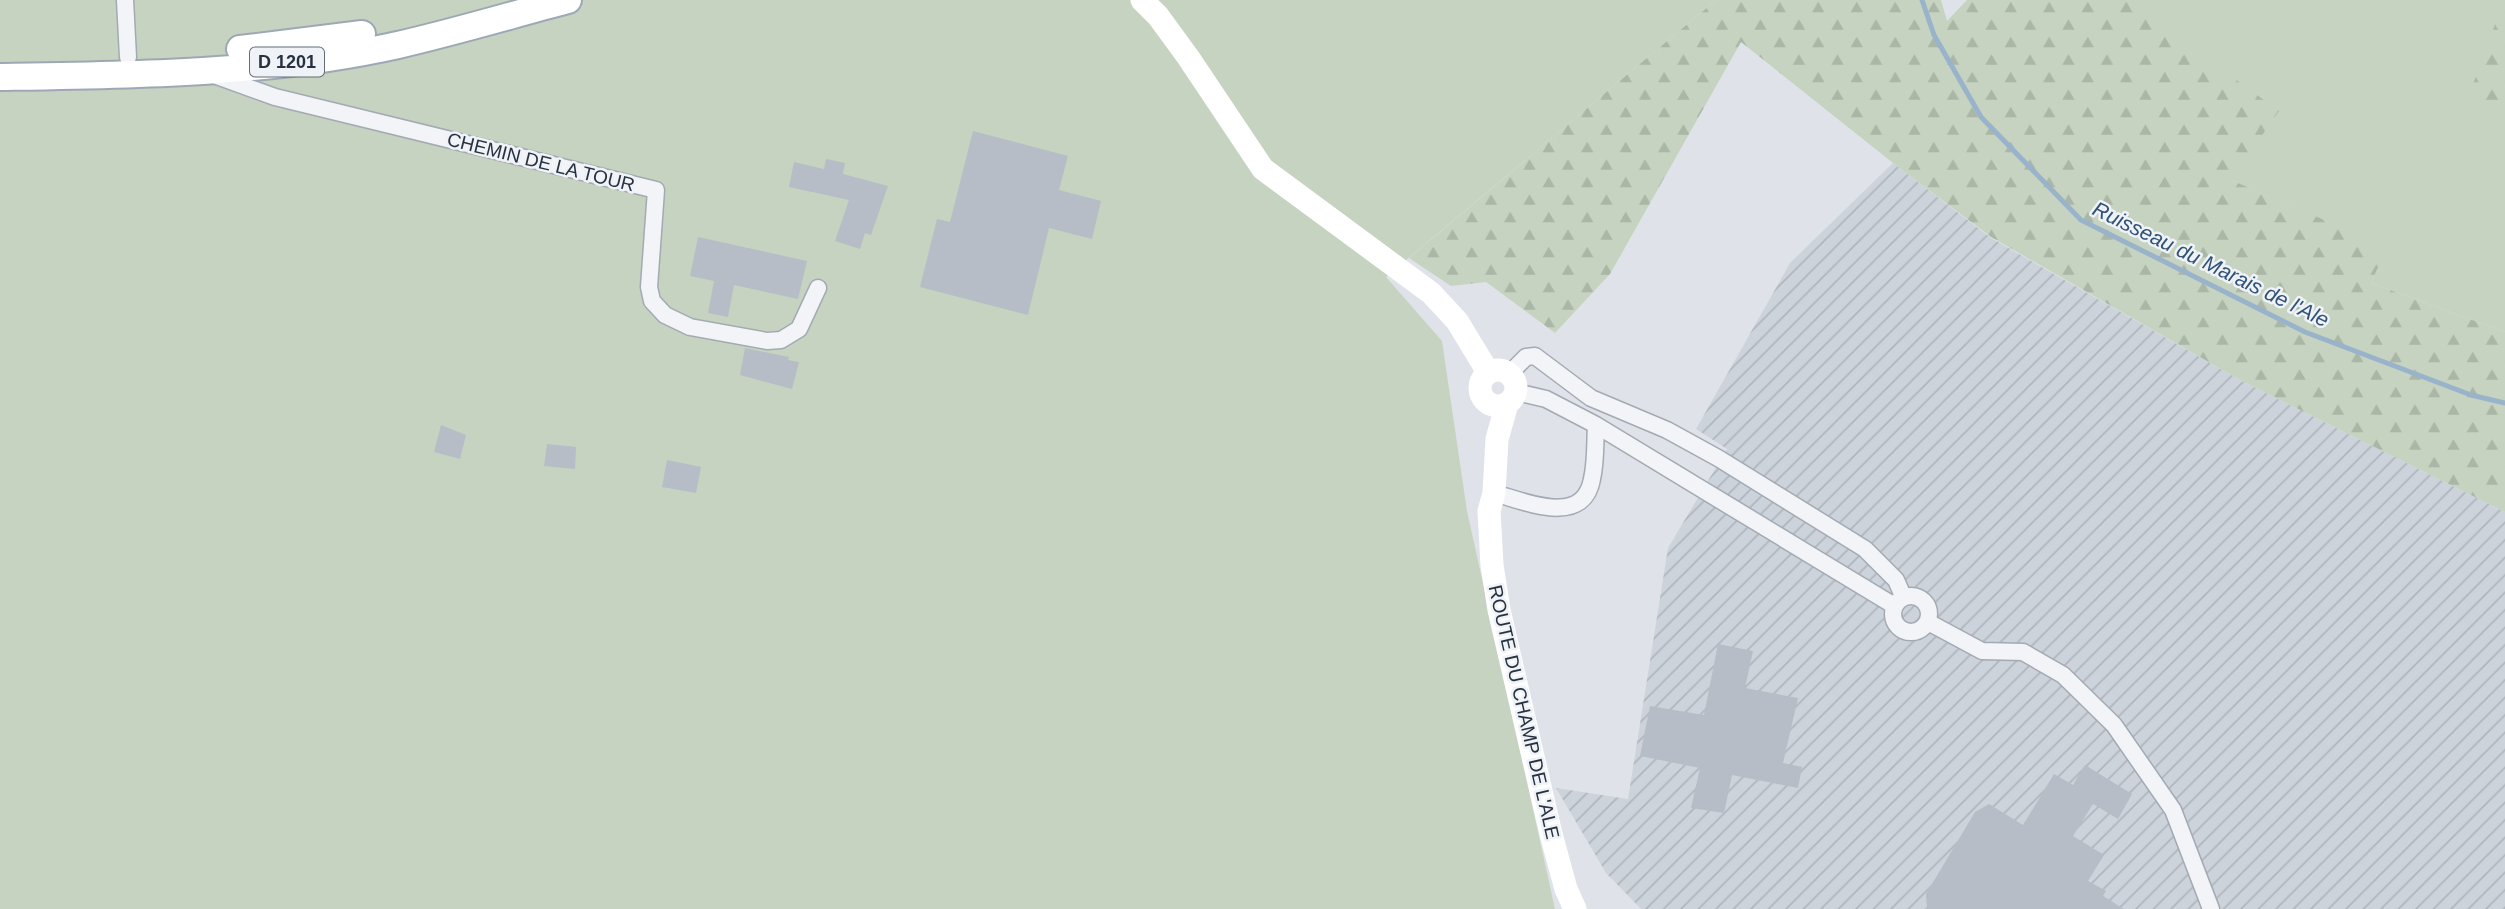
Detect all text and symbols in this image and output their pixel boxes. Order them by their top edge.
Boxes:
road number: D 1201 [250,48,324,76]
street label: CHEMIN DE LA TOUR [445,129,637,195]
water label: Ruisseau du Marais de l'Ale [2089,197,2333,331]
street label: ROUTE DU CHAMP DE L'ALE [1485,583,1563,841]

